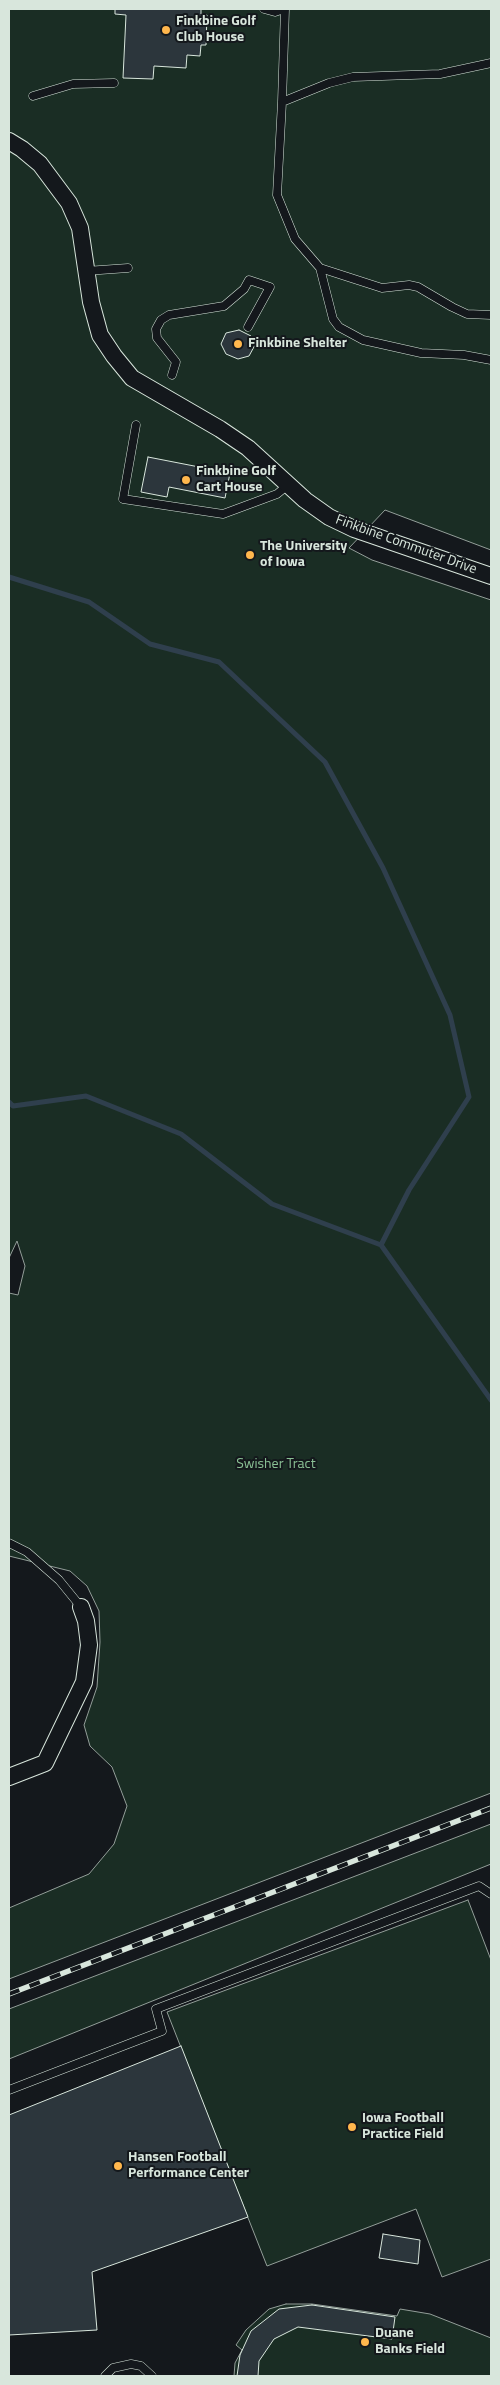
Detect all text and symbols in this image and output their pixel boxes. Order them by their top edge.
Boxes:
place label: Finkbine Golf Club House [176,14,256,46]
marker: Finkbine Golf Club House [160,24,172,36]
place label: Finkbine Shelter [248,336,347,352]
marker: Finkbine Shelter [232,338,244,350]
place label: Finkbine Golf Cart House [196,464,276,497]
marker: Finkbine Golf Cart House [180,474,192,486]
street label: Finkbine Commuter Drive [333,512,479,578]
place label: The University of Iowa [260,539,347,572]
marker: The University of Iowa [244,549,256,561]
park label: Swisher Tract [236,1457,316,1473]
place label: Iowa Football Practice Field [362,2111,444,2144]
marker: Iowa Football Practice Field [346,2121,358,2133]
place label: Hansen Football Performance Center [128,2150,249,2182]
marker: Hansen Football Performance Center [112,2160,124,2172]
place label: Duane Banks Field [375,2326,445,2358]
marker: Duane Banks Field [359,2336,371,2348]

